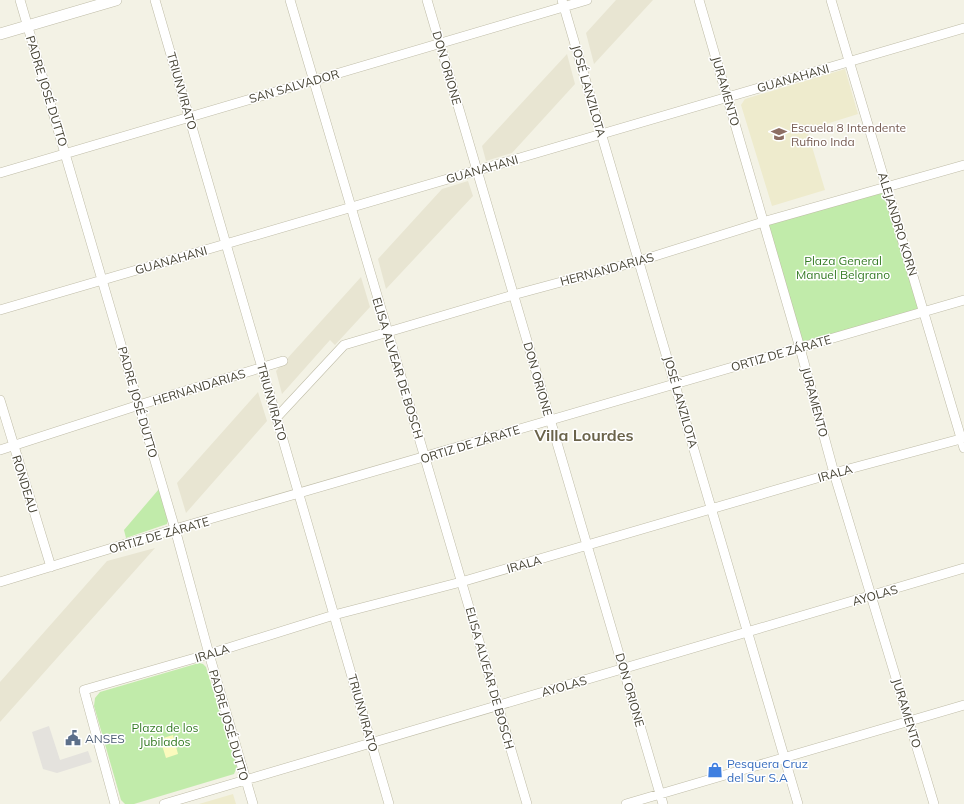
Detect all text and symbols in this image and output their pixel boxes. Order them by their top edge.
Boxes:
street label: DON ORIONE [429,29,465,107]
street label: PADRE JOSÉ DUTTO [23,34,71,148]
street label: JOSÉ LANZILOTA [569,43,609,139]
street label: TRIUNVIRATO [164,51,200,131]
street label: JURAMENTO [709,54,743,128]
street label: GUANAHANI [755,61,831,95]
street label: SAN SALVADOR [247,66,341,106]
place label: Escuela 8 Intendente Rufino Inda [791,120,906,149]
school or university icon: Escuela 8 Intendente Rufino Inda [770,125,788,143]
street label: GUANAHANI [444,152,520,186]
street label: ALEJANDRO KORN [875,170,921,278]
street label: GUANAHANI [133,243,209,277]
street label: HERNANDARIAS [558,249,656,289]
park label: Plaza General Manuel Belgrano [796,253,890,282]
street label: ELISA ALVEAR DE BOSCH [369,295,427,441]
street label: ORTIZ DE ZÁRATE [729,332,833,374]
street label: DON ORIONE [520,340,556,418]
street label: PADRE JOSÉ DUTTO [115,345,161,459]
street label: JOSÉ LANZILOTA [661,354,701,450]
street label: TRIUNVIRATO [254,362,290,442]
street label: JURAMENTO [798,365,832,439]
street label: HERNANDARIAS [151,366,247,408]
street label: ORTIZ DE ZÁRATE [418,422,522,466]
district label: Villa Lourdes [533,425,634,445]
street label: RONDEAU [9,453,41,515]
street label: IRALA [816,461,854,485]
street label: ORTIZ DE ZÁRATE [107,514,211,556]
street label: IRALA [505,552,543,576]
street label: AYOLAS [851,581,899,609]
street label: ELISA ALVEAR DE BOSCH [462,605,518,751]
street label: IRALA [193,641,231,665]
street label: DON ORIONE [612,651,648,729]
street label: PADRE JOSÉ DUTTO [206,668,252,782]
street label: AYOLAS [540,672,588,700]
street label: TRIUNVIRATO [345,673,381,753]
street label: JURAMENTO [889,676,925,750]
park label: Plaza de los Jubilados [132,720,198,749]
public building icon: ANSES [64,729,82,747]
place label: ANSES [85,731,125,746]
place label: Pesquera Cruz del Sur S.A [727,756,808,785]
shop icon: Pesquera Cruz del Sur S.A [706,761,724,779]

